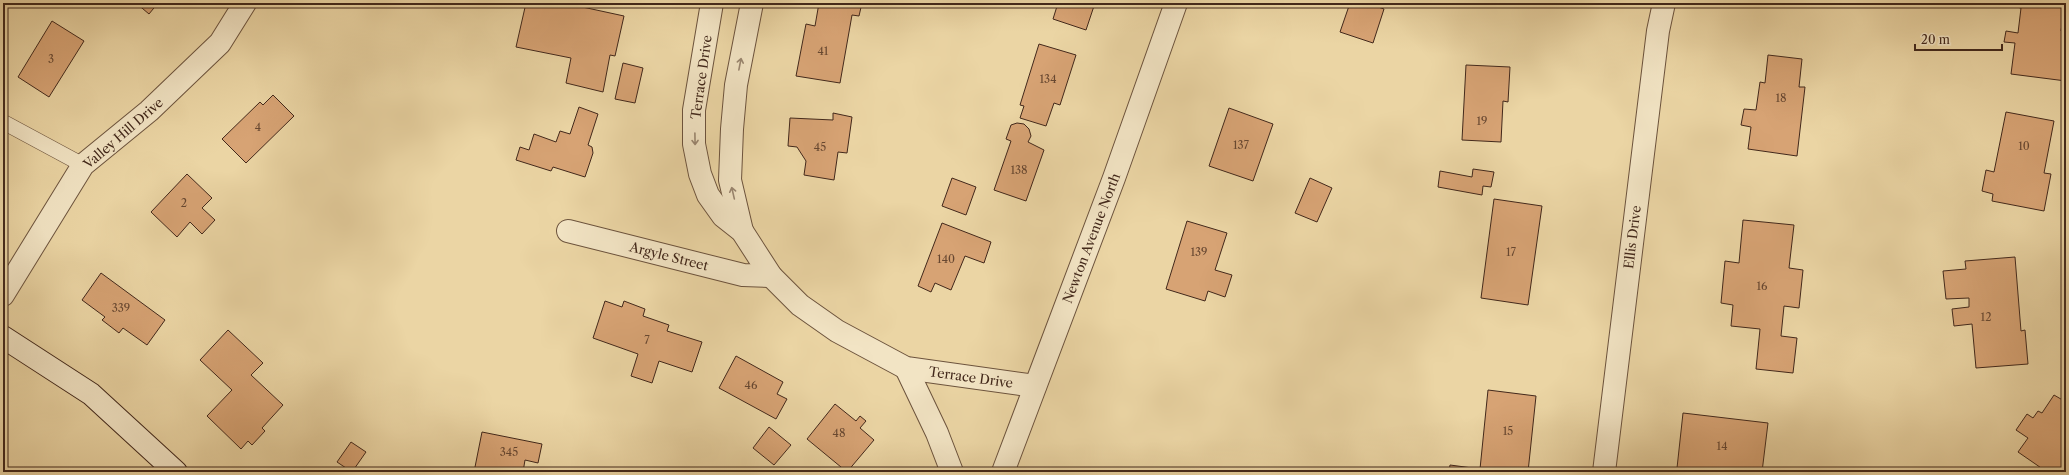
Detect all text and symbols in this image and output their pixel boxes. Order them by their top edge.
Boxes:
scale bar [1915,26,2002,52]
text: 20 m [1921,32,1950,47]
street label: Terrace Drive [687,34,715,120]
house number: 41 [818,44,829,58]
house number: 3 [48,52,54,66]
one-way arrow [737,58,745,71]
house number: 134 [1039,72,1057,86]
house number: 18 [1775,91,1787,105]
street label: Valley Hill Drive [79,94,166,173]
house number: 19 [1476,114,1488,128]
house number: 4 [255,120,261,134]
one-way arrow [691,132,698,145]
house number: 137 [1233,138,1250,152]
house number: 10 [2018,139,2030,153]
house number: 45 [814,140,826,154]
house number: 138 [1010,163,1028,177]
street label: Newton Avenue North [1059,171,1123,305]
one-way arrow [729,187,736,200]
house number: 2 [181,196,187,210]
street label: Ellis Drive [1620,204,1644,270]
street label: Argyle Street [627,238,710,274]
house number: 139 [1190,245,1208,259]
house number: 17 [1506,245,1517,259]
house number: 140 [937,252,955,266]
house number: 16 [1756,279,1768,293]
house number: 339 [112,301,130,315]
house number: 12 [1981,310,1991,324]
house number: 7 [644,333,650,347]
street label: Terrace Drive [928,363,1014,391]
house number: 46 [745,378,758,392]
house number: 15 [1503,424,1513,438]
house number: 48 [833,426,845,440]
house number: 14 [1717,439,1727,453]
house number: 345 [500,445,518,459]

